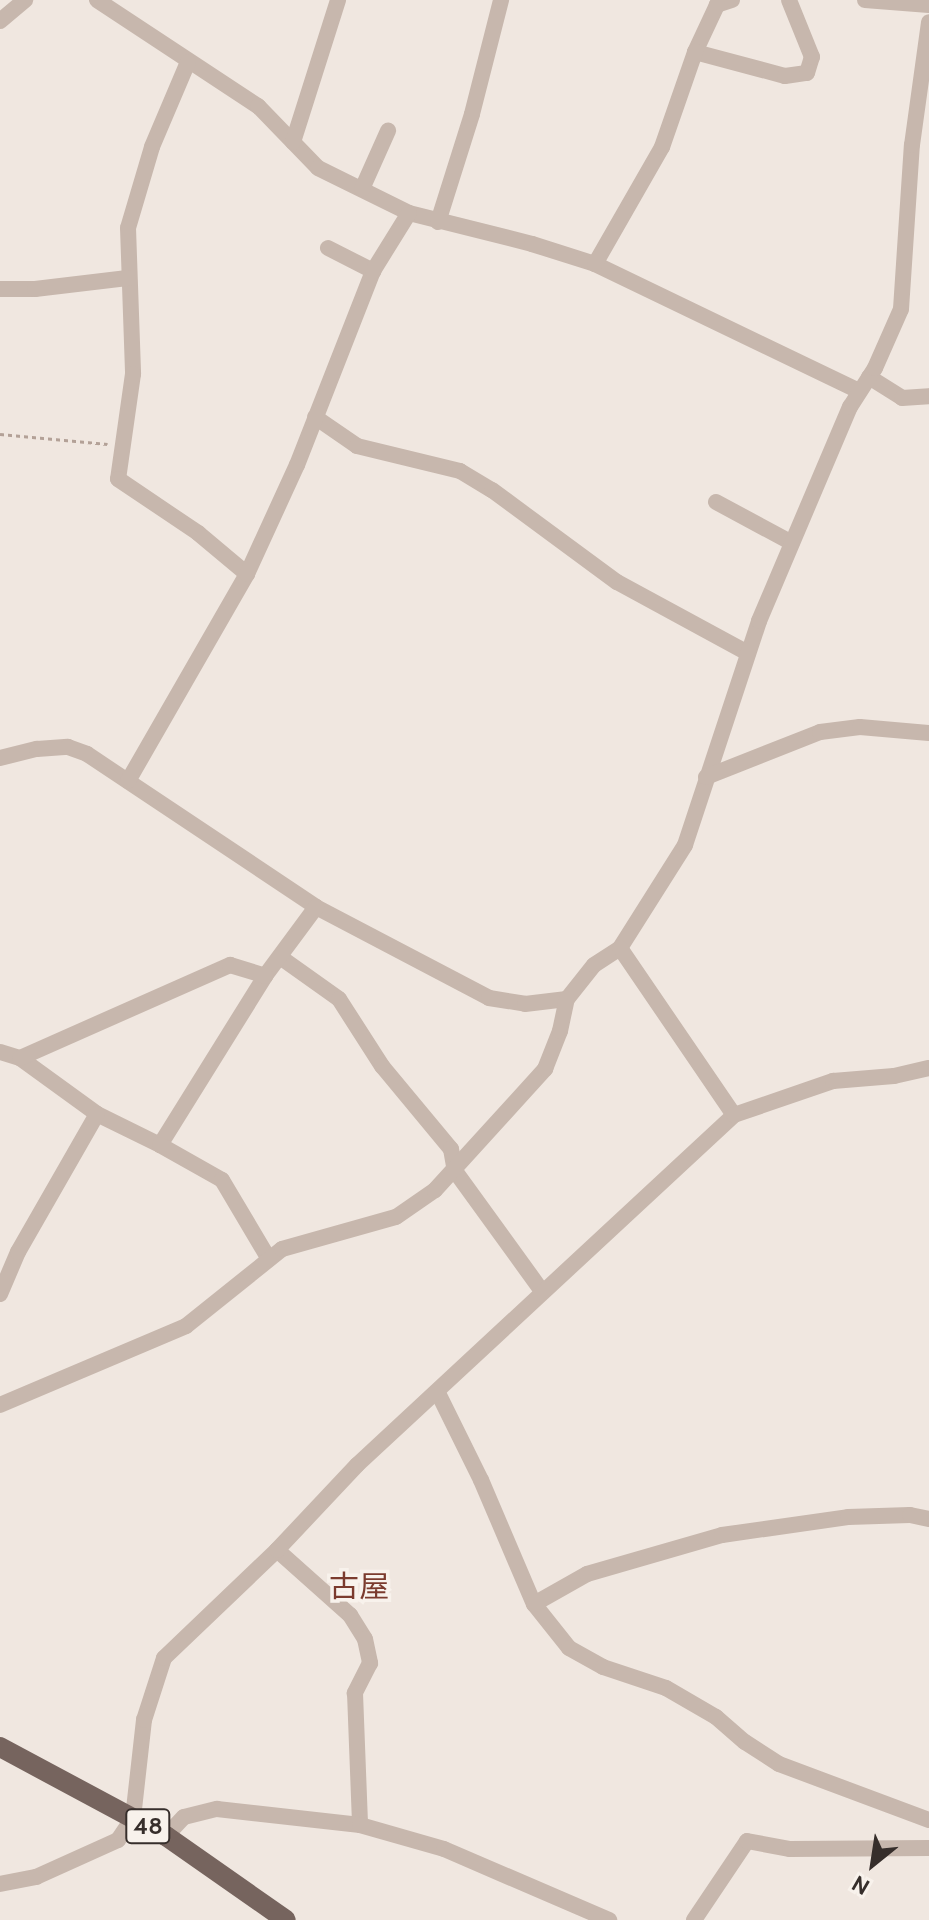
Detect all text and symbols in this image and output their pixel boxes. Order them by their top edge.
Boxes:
district label: 古屋 [329,1569,389,1605]
road number: 48 [124,1806,172,1846]
north arrow [833,1824,913,1904]
text: N [847,1870,874,1901]

